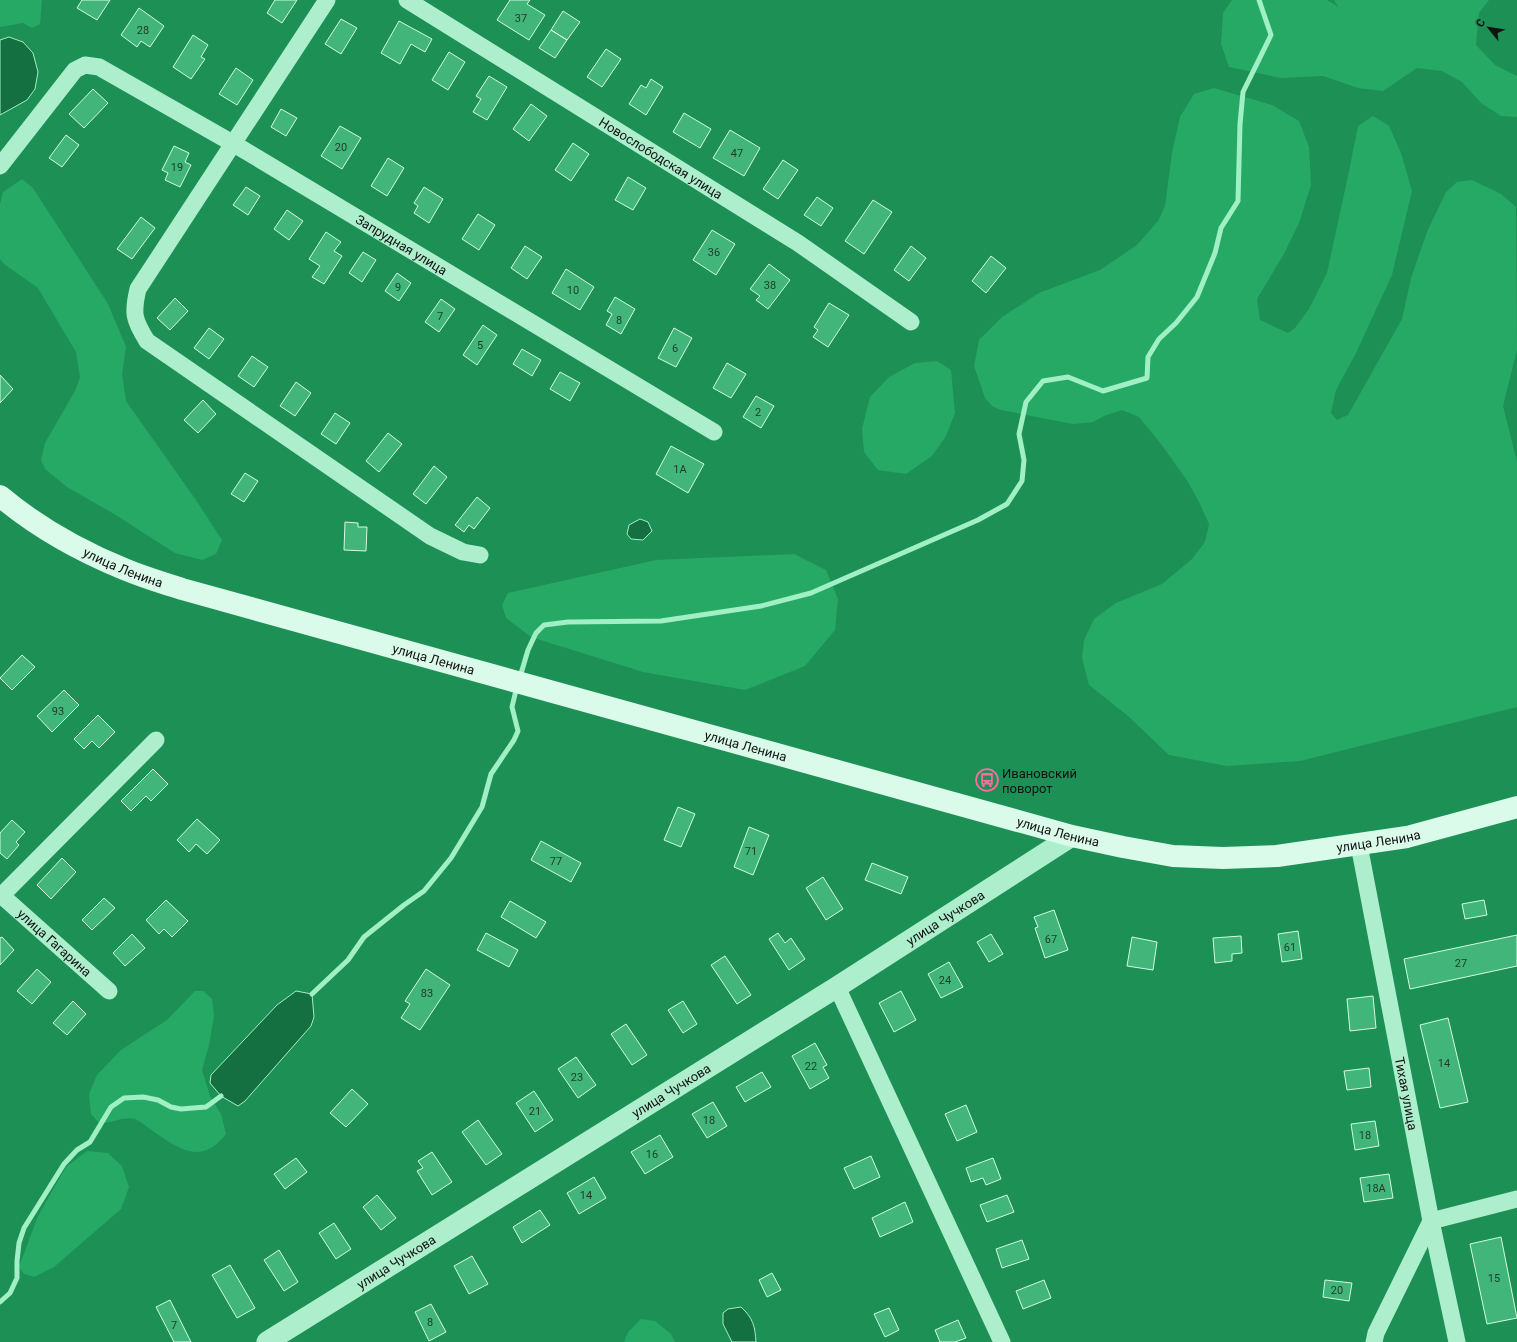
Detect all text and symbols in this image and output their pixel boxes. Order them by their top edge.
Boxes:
north arrow [1469,8,1509,48]
house number: 37 [515,12,527,25]
text: С [1473,17,1488,30]
house number: 28 [137,24,149,37]
street label: Новослободская улица [596,114,725,202]
house number: 20 [335,141,347,154]
house number: 47 [731,147,743,160]
house number: 19 [171,161,183,174]
street label: Запрудная улица [353,212,450,278]
house number: 36 [708,246,720,259]
house number: 38 [764,279,776,292]
house number: 9 [395,281,401,294]
house number: 10 [567,284,579,297]
house number: 7 [437,310,443,323]
house number: 8 [616,314,622,327]
house number: 5 [477,339,483,352]
house number: 6 [672,342,678,355]
house number: 2 [755,406,761,419]
house number: 1А [673,463,688,476]
street label: улица Ленина [81,545,165,590]
street label: улица Ленина [391,641,476,678]
house number: 93 [52,705,64,718]
street label: улица Ленина [703,727,789,765]
place label: Ивановский поворот [1002,766,1077,796]
bus stop icon: Ивановский поворот [974,767,1000,793]
street label: улица Ленина [1015,814,1101,850]
street label: улица Ленина [1336,827,1422,855]
house number: 71 [745,845,757,858]
house number: 77 [550,855,562,868]
street label: улица Чучкова [903,887,987,949]
street label: улица Гагарина [14,906,94,980]
house number: 67 [1045,933,1057,946]
house number: 61 [1284,941,1296,954]
house number: 27 [1455,957,1467,970]
house number: 24 [939,974,951,987]
house number: 83 [421,987,433,1000]
street label: Тихая улица [1392,1056,1420,1131]
house number: 14 [1438,1057,1450,1070]
house number: 22 [805,1060,817,1073]
street label: улица Чучкова [629,1061,713,1121]
house number: 23 [571,1071,583,1084]
house number: 21 [529,1105,541,1118]
house number: 18 [703,1114,715,1127]
house number: 18 [1359,1129,1371,1142]
house number: 16 [646,1148,658,1161]
house number: 18А [1366,1182,1387,1195]
house number: 14 [580,1189,592,1202]
street label: улица Чучкова [354,1232,438,1292]
house number: 15 [1488,1272,1500,1285]
house number: 20 [1331,1284,1343,1297]
house number: 8 [427,1316,433,1329]
house number: 7 [171,1319,177,1332]

